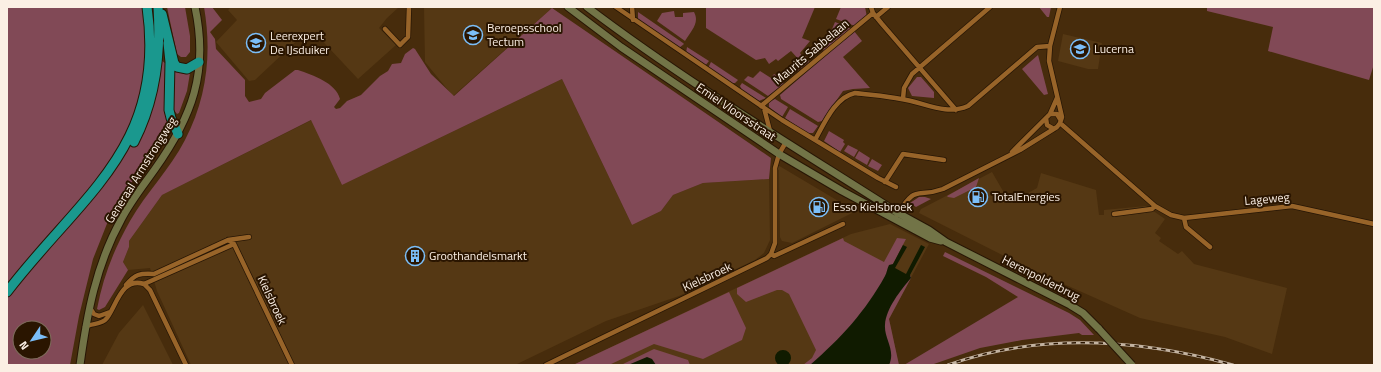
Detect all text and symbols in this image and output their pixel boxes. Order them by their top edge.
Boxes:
street label: Maurits Sabbelaan [769,14,853,89]
place label: Beroepsschool Tectum [487,18,562,51]
school or university icon: Beroepsschool Tectum [462,24,484,46]
place label: Leerexpert De IJsduiker [270,26,330,59]
school or university icon: Leerexpert De IJsduiker [245,32,267,54]
school or university icon: Lucerna [1069,38,1091,60]
place label: Lucerna [1094,39,1134,58]
street label: Emiel Vloorsstraat [692,78,781,146]
street label: Generaal Armstrongweg [100,113,181,227]
fuel station icon: TotalEnergies [967,186,989,208]
place label: TotalEnergies [992,187,1061,206]
street label: Lageweg [1244,187,1290,210]
fuel station icon: Esso Kielsbroek [808,196,830,218]
place label: Esso Kielsbroek [833,197,912,216]
building icon: Groothandelsmarkt [404,245,426,267]
place label: Groothandelsmarkt [429,246,528,265]
street label: Herenpolderbrug [999,250,1084,305]
street label: Kielsbroek [679,257,735,296]
street label: Kielsbroek [253,272,292,328]
north arrow [12,320,52,360]
text: N [15,338,33,353]

